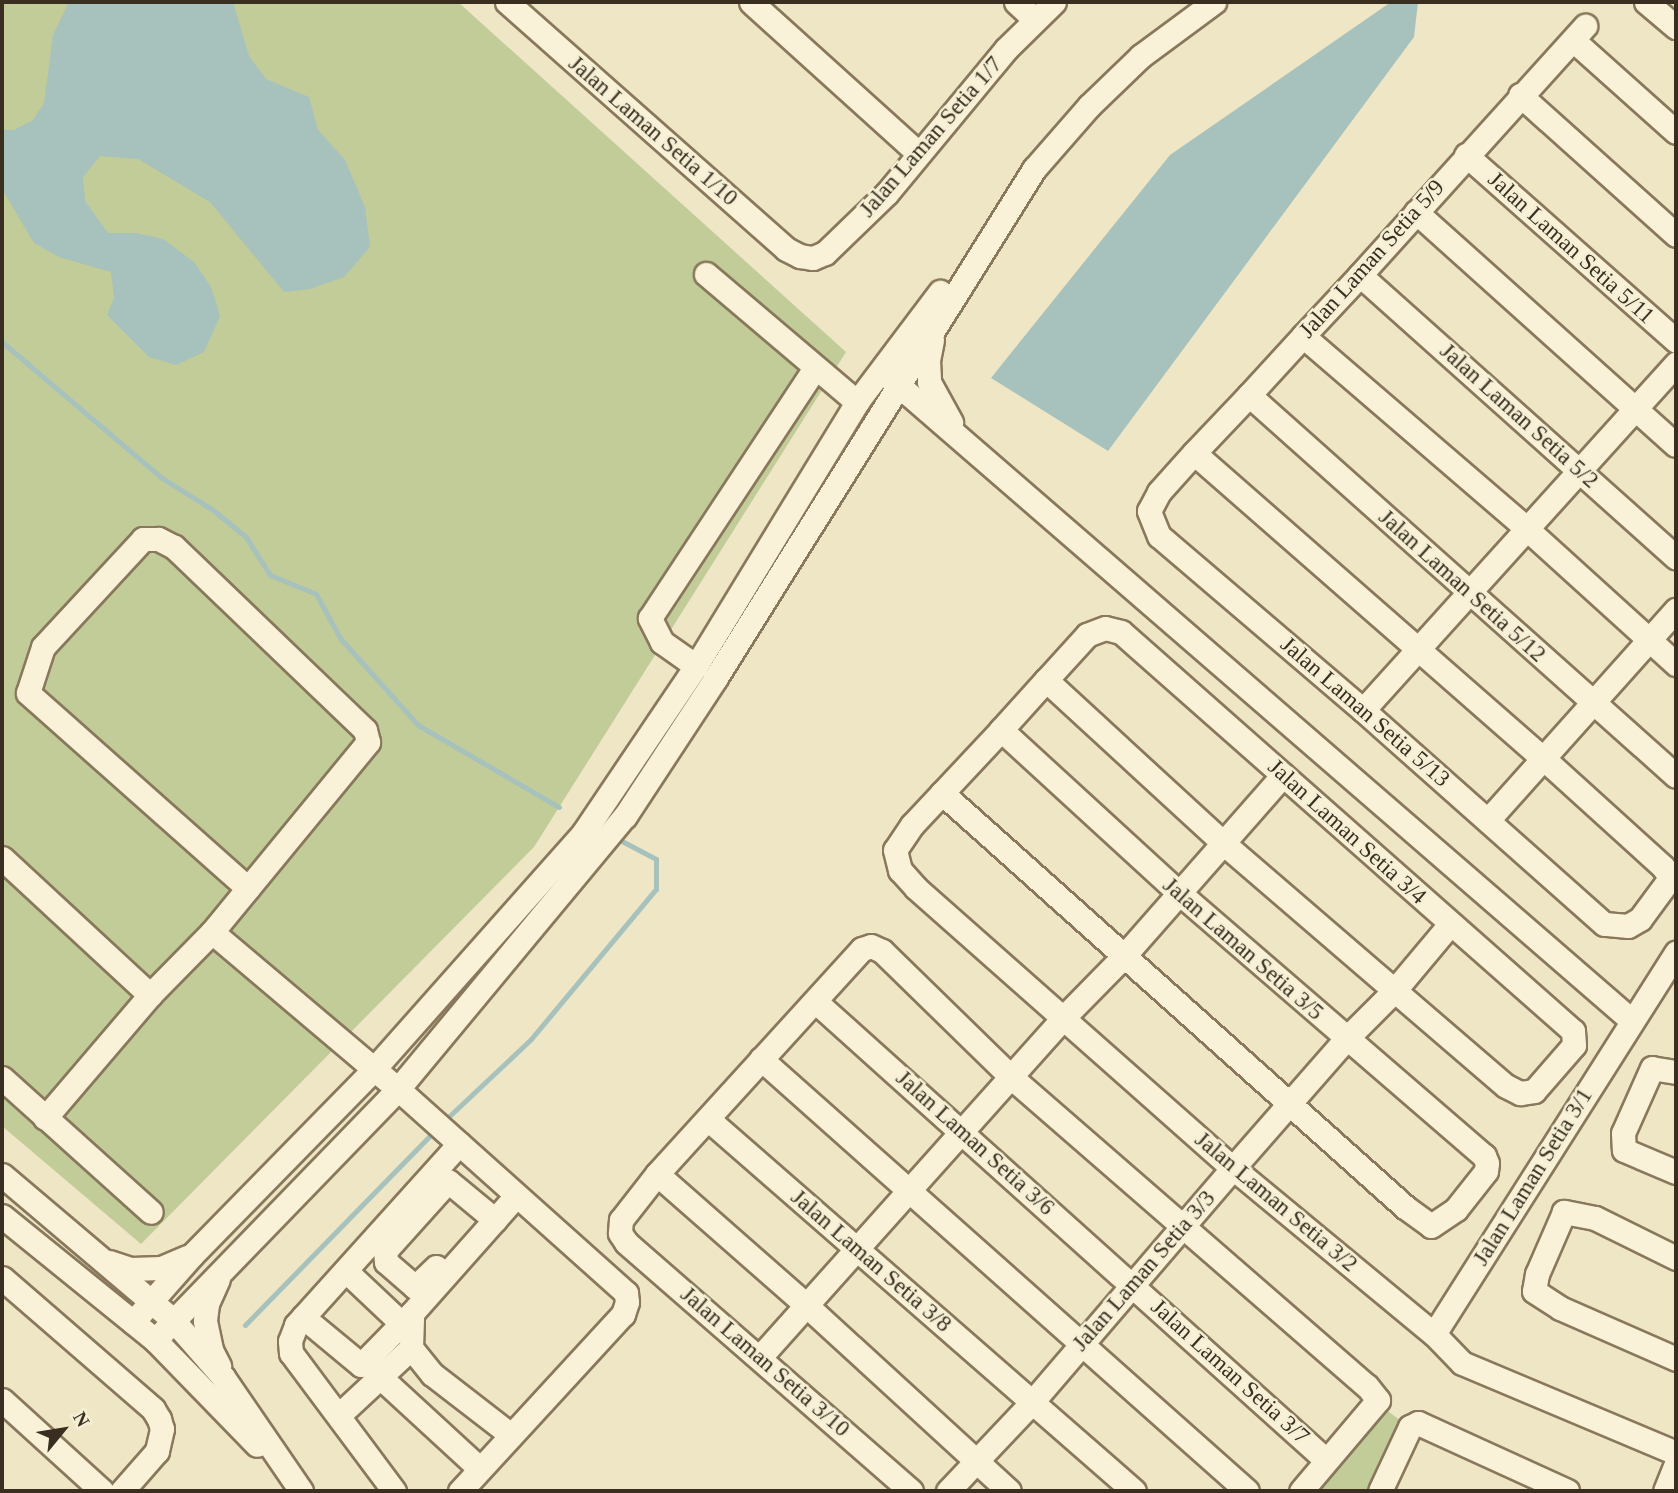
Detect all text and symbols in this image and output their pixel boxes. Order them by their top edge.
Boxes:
street label: Jalan Laman Setia 1/10 [563,50,743,212]
street label: Jalan Laman Setia 1/7 [854,51,1008,223]
street label: Jalan Laman Setia 5/11 [1482,166,1660,330]
street label: Jalan Laman Setia 5/9 [1294,174,1450,344]
street label: Jalan Laman Setia 5/2 [1434,338,1604,494]
street label: Jalan Laman Setia 5/12 [1373,504,1551,668]
street label: Jalan Laman Setia 5/13 [1275,631,1455,793]
street label: Jalan Laman Setia 3/4 [1262,754,1432,910]
street label: Jalan Laman Setia 3/5 [1157,872,1329,1026]
street label: Jalan Laman Setia 3/6 [890,1065,1060,1221]
street label: Jalan Laman Setia 3/1 [1467,1083,1599,1271]
street label: Jalan Laman Setia 3/2 [1189,1126,1363,1278]
street label: Jalan Laman Setia 3/8 [785,1184,957,1338]
street label: Jalan Laman Setia 3/3 [1067,1185,1221,1357]
street label: Jalan Laman Setia 3/10 [675,1281,855,1443]
street label: Jalan Laman Setia 3/7 [1145,1294,1315,1450]
north arrow [28,1395,98,1465]
text: N [69,1408,94,1430]

